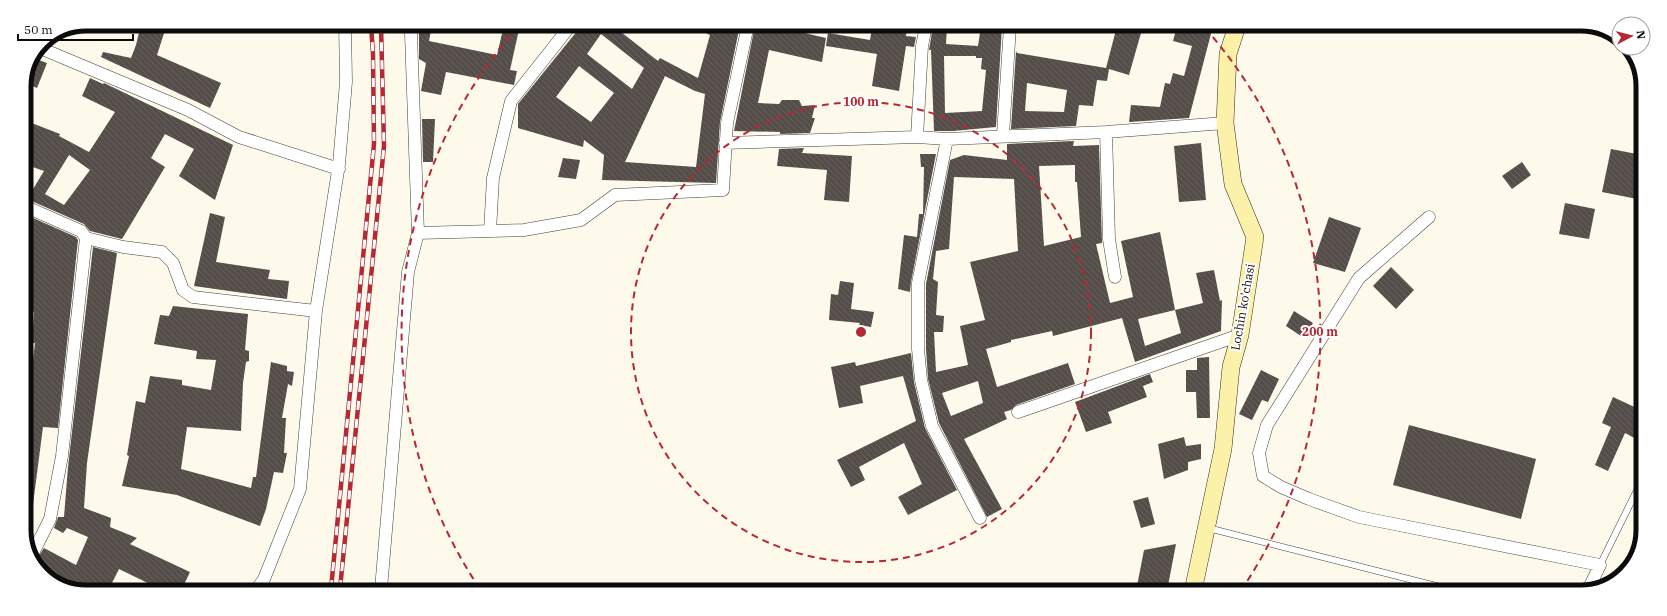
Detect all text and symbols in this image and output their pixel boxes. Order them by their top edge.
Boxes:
scale bar [18,16,133,42]
north arrow [1611,16,1651,56]
text: 50 m [24,22,53,37]
text: N [1633,30,1648,40]
text: 100 m [843,94,879,109]
street label: Lochin ko'chasi [1227,262,1258,351]
text: 200 m [1302,324,1338,339]
centre of rings [854,325,868,339]

